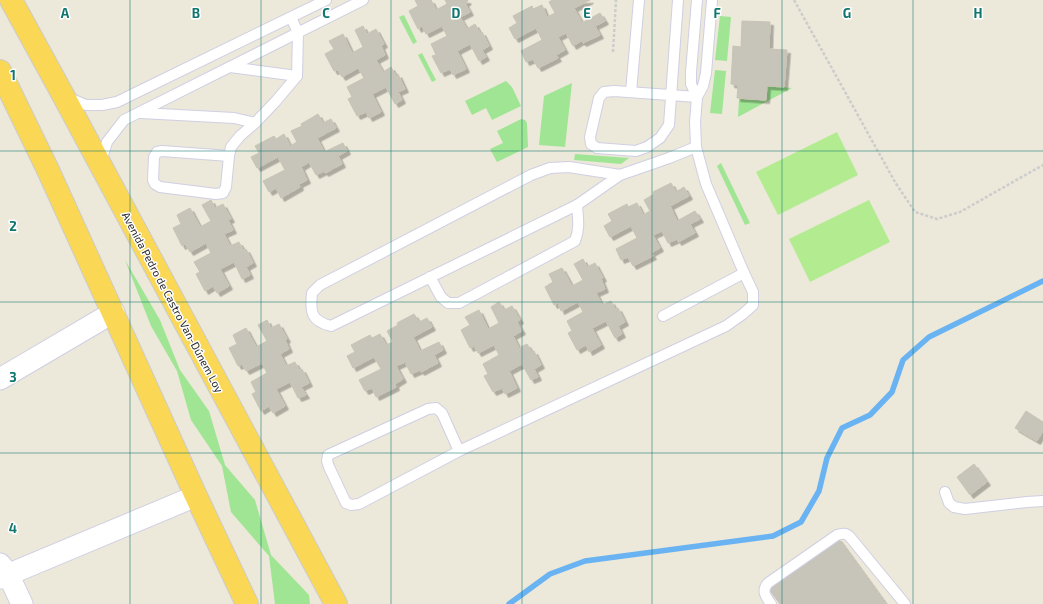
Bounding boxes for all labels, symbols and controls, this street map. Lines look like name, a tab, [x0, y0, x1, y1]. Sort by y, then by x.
text: A	[61, 5, 70, 21]
text: B	[192, 5, 200, 21]
text: C	[322, 5, 330, 21]
text: D	[452, 5, 461, 21]
text: E	[583, 5, 591, 21]
text: F	[713, 5, 721, 21]
text: G	[843, 5, 851, 21]
text: H	[974, 5, 983, 21]
text: 1	[10, 67, 16, 83]
street label: Avenida Pedro de Castro Van-Dúnem Loy	[120, 209, 226, 395]
text: 2	[9, 218, 17, 234]
text: 3	[9, 369, 17, 385]
text: 4	[9, 520, 17, 536]

